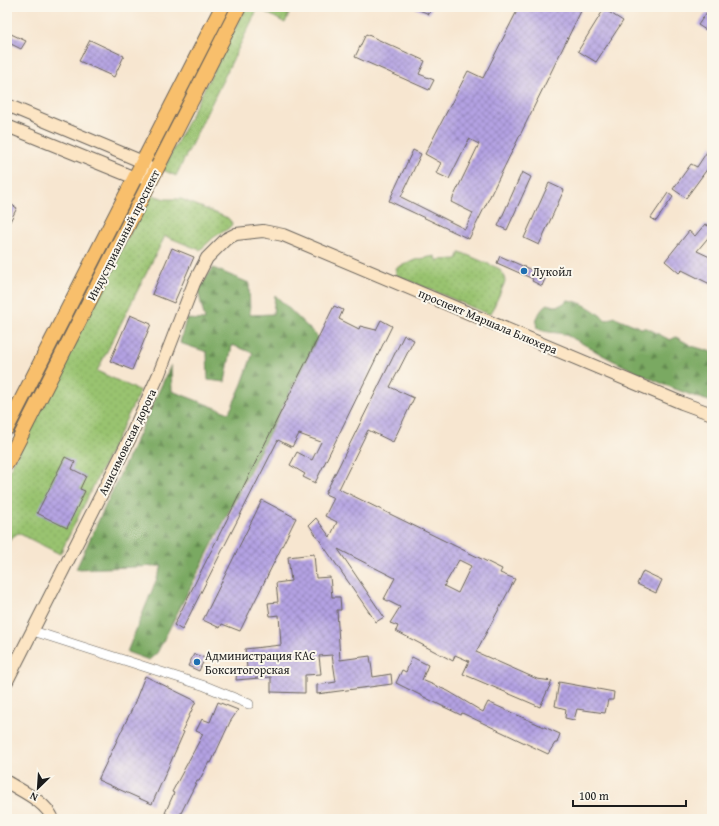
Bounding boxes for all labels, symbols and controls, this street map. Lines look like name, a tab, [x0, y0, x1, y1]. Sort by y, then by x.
street label: Индустриальный проспект	[83, 167, 164, 303]
place label: Лукойл	[532, 263, 572, 280]
marker: Лукойл	[519, 266, 529, 276]
street label: проспект Маршала Блюхера	[416, 284, 560, 358]
street label: Анисимовская дорога	[94, 386, 160, 498]
place label: Администрация КАС Бокситогорская	[205, 647, 316, 678]
marker: Администрация КАС Бокситогорская	[192, 657, 202, 667]
north arrow	[18, 768, 58, 808]
scale bar	[573, 782, 686, 808]
text: 100 m	[579, 787, 609, 804]
text: N	[26, 788, 40, 806]

